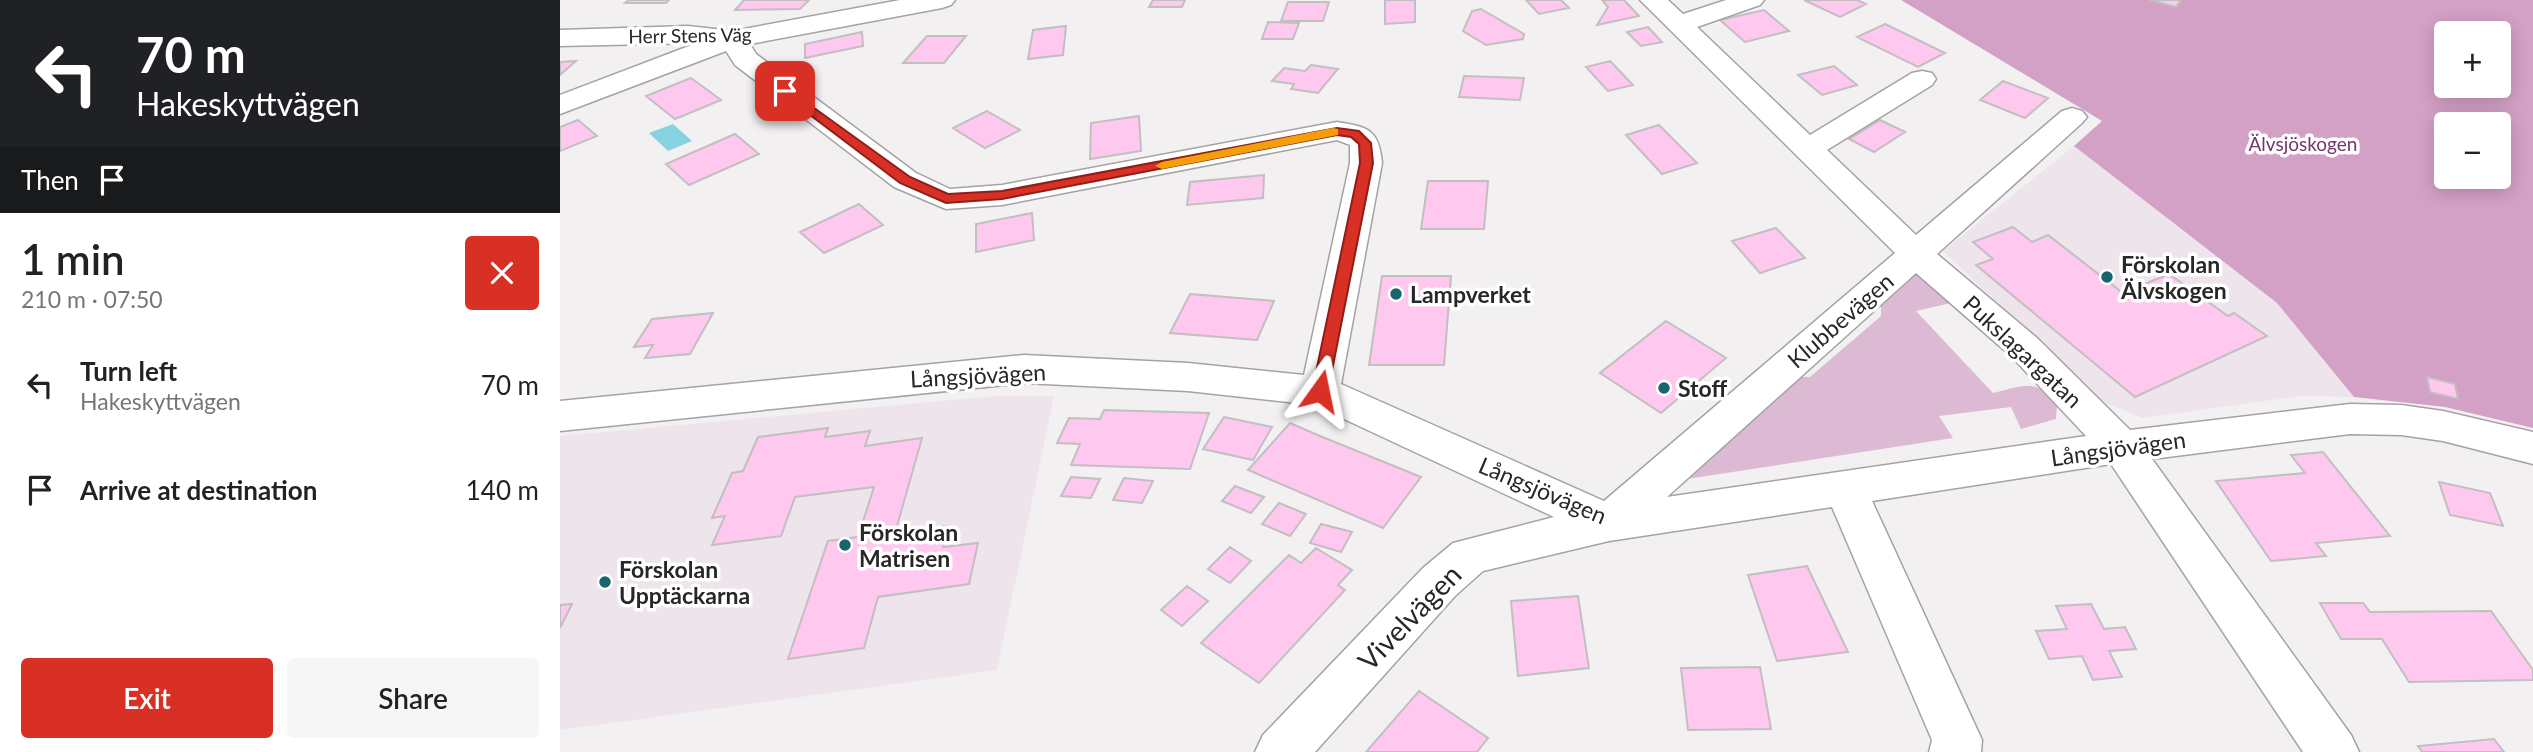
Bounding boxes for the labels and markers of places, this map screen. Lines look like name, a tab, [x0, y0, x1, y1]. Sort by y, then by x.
pin	[755, 61, 815, 121]
place label: Förskolan Älvskogen	[2120, 250, 2227, 304]
marker: Förskolan Älvskogen	[2099, 269, 2115, 285]
place label: Lampverket	[1410, 280, 1531, 308]
marker: Lampverket	[1388, 286, 1404, 302]
place label: Stoff	[1678, 374, 1727, 402]
marker: Stoff	[1656, 380, 1672, 396]
place label: Förskolan Matrisen	[859, 518, 958, 572]
marker: Förskolan Matrisen	[837, 537, 853, 553]
place label: Förskolan Upptäckarna	[619, 555, 750, 609]
marker: Förskolan Upptäckarna	[597, 574, 613, 590]

